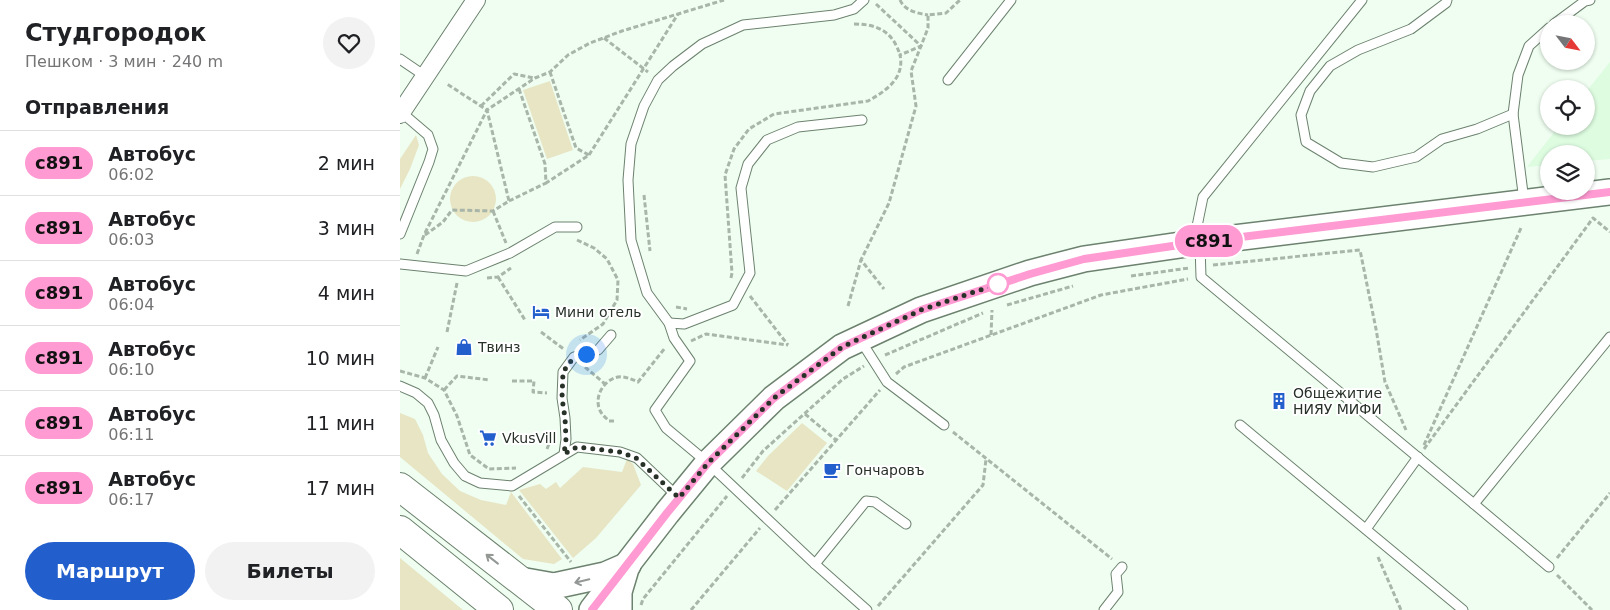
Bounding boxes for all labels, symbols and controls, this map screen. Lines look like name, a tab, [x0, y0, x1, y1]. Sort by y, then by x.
north arrow	[1540, 15, 1595, 70]
map controls	[1540, 15, 1595, 200]
button: heart	[323, 17, 375, 69]
text: Студгородок	[25, 19, 206, 47]
text: Пешком · 3 мин · 240 m	[25, 52, 223, 71]
button: locate	[1540, 80, 1595, 135]
text: Отправления	[25, 96, 169, 118]
text: Автобус	[108, 143, 196, 165]
button: layers	[1540, 145, 1595, 200]
text: с891	[35, 152, 83, 173]
text: 2 мин	[318, 152, 375, 174]
text: 06:02	[108, 165, 154, 184]
text: Автобус	[108, 208, 196, 230]
text: с891	[35, 217, 83, 238]
text: 3 мин	[318, 217, 375, 239]
line badge: с891	[1174, 225, 1244, 257]
text: 06:03	[108, 230, 154, 249]
text: с891	[1185, 230, 1233, 251]
text: Автобус	[108, 273, 196, 295]
unlabelled marker	[987, 273, 1009, 295]
text: с891	[35, 282, 83, 303]
text: 4 мин	[318, 282, 375, 304]
text: 06:04	[108, 295, 154, 314]
hotel icon: Мини отель	[531, 302, 551, 322]
place label: Мини отель	[555, 304, 641, 320]
shop icon: Твинз	[454, 337, 474, 357]
text: Автобус	[108, 338, 196, 360]
place label: Твинз	[477, 339, 521, 355]
your location	[574, 342, 599, 367]
text: с891	[35, 347, 83, 368]
text: 10 мин	[306, 347, 375, 369]
text: 06:10	[108, 360, 154, 379]
place label: Общежитие НИЯУ МИФИ	[1293, 385, 1382, 417]
building icon: Общежитие НИЯУ МИФИ	[1269, 391, 1289, 411]
text: Автобус	[108, 403, 196, 425]
text: с891	[35, 412, 83, 433]
text: 11 мин	[306, 412, 375, 434]
text: 06:11	[108, 425, 154, 444]
supermarket icon: VkusVill	[478, 428, 498, 448]
place label: VkusVill	[502, 430, 556, 446]
cafe icon: Гончаровъ	[822, 460, 842, 480]
place label: Гончаровъ	[846, 462, 925, 478]
text: Автобус	[108, 468, 196, 490]
text: с891	[35, 477, 83, 498]
text: 17 мин	[306, 477, 375, 499]
text: 06:17	[108, 490, 154, 509]
button: Маршрут	[25, 542, 195, 600]
button: Билеты	[205, 542, 375, 600]
one-way arrow	[486, 553, 499, 564]
one-way arrow	[574, 577, 590, 586]

